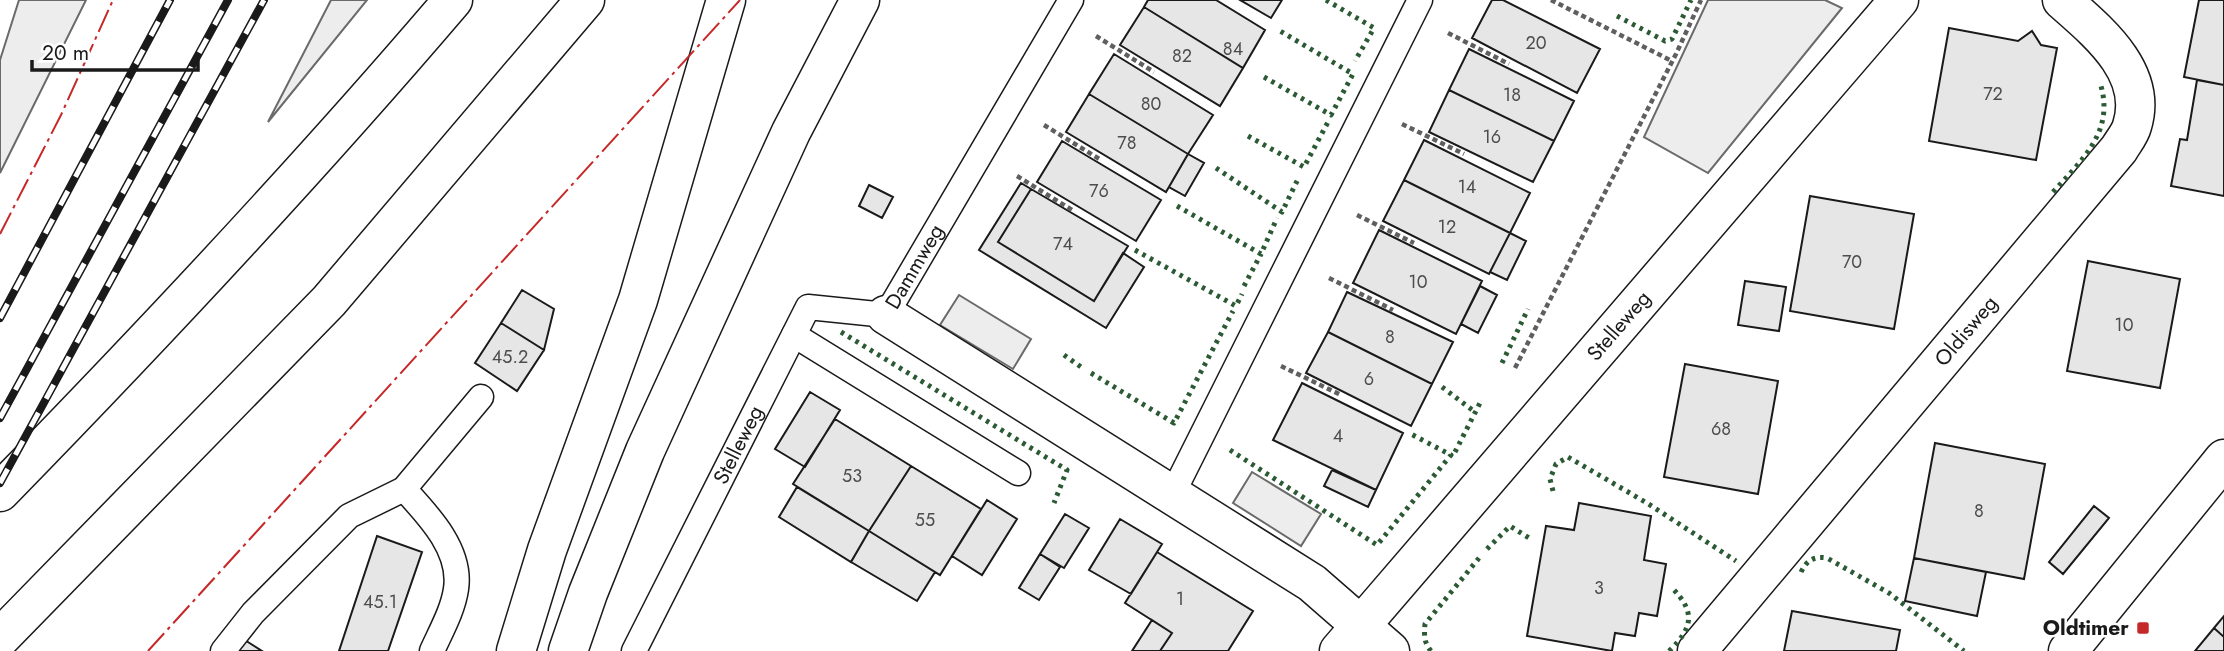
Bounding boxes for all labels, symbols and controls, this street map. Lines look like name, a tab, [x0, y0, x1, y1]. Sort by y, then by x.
scale bar	[32, 28, 198, 72]
house number: 20	[1525, 30, 1547, 56]
house number: 84	[1223, 36, 1243, 62]
text: 20 m	[42, 38, 89, 68]
house number: 82	[1172, 43, 1192, 69]
house number: 72	[1983, 81, 2003, 107]
house number: 18	[1503, 82, 1521, 108]
house number: 80	[1141, 91, 1162, 117]
house number: 16	[1483, 124, 1501, 150]
house number: 78	[1117, 130, 1137, 156]
house number: 14	[1458, 174, 1476, 200]
house number: 76	[1089, 178, 1109, 204]
house number: 12	[1438, 214, 1456, 240]
street label: Dammweg	[878, 219, 951, 315]
house number: 74	[1053, 231, 1073, 257]
house number: 70	[1842, 249, 1862, 275]
house number: 10	[1409, 269, 1428, 295]
street label: Stelleweg	[1580, 284, 1658, 368]
street label: Oldisweg	[1927, 289, 2004, 373]
house number: 10	[2115, 312, 2134, 338]
house number: 8	[1385, 324, 1395, 350]
house number: 45.2	[492, 344, 528, 370]
house number: 6	[1364, 366, 1374, 392]
street label: Stelleweg	[706, 400, 771, 489]
house number: 68	[1711, 416, 1731, 442]
house number: 4	[1333, 423, 1343, 449]
house number: 53	[842, 463, 862, 489]
house number: 8	[1974, 498, 1984, 524]
house number: 55	[915, 507, 935, 533]
house number: 3	[1594, 575, 1604, 601]
house number: 1	[1176, 586, 1184, 612]
house number: 45.1	[363, 589, 397, 615]
place label: Oldtimer	[2043, 613, 2129, 643]
marker: Oldtimer	[2135, 620, 2151, 636]

